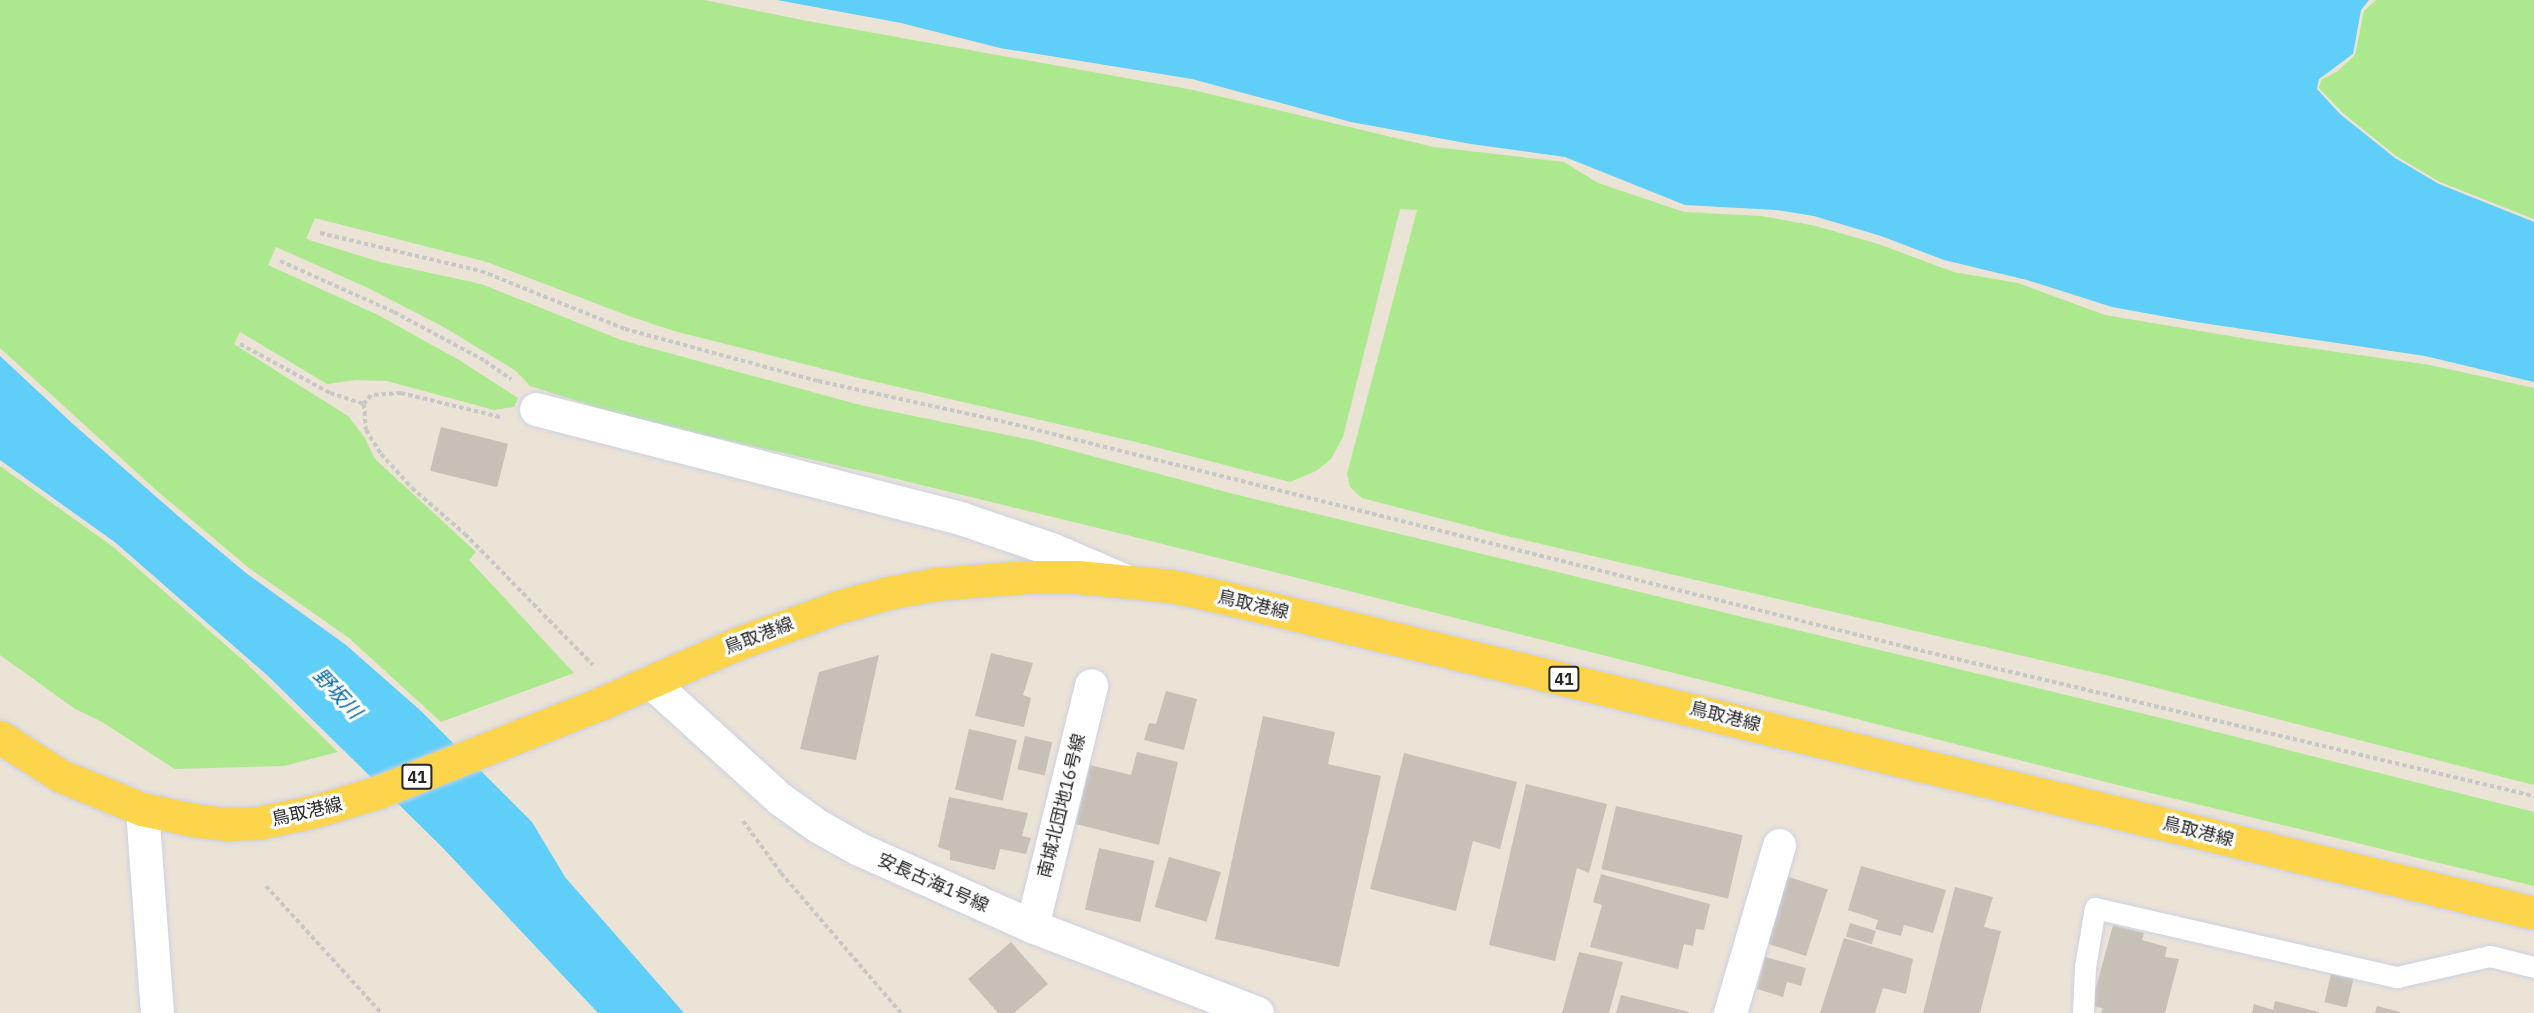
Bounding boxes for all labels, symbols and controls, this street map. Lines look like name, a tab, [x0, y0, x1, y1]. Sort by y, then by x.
street label: 鳥取港線	[1215, 586, 1291, 624]
street label: 鳥取港線	[722, 613, 796, 659]
water label: 野坂川	[309, 663, 367, 723]
road number: 41	[1548, 666, 1580, 692]
street label: 鳥取港線	[1687, 698, 1763, 736]
street label: 南城北団地16号線	[1034, 732, 1090, 880]
road number: 41	[400, 764, 434, 790]
street label: 鳥取港線	[269, 793, 345, 831]
street label: 鳥取港線	[2160, 813, 2236, 851]
street label: 安長古海1号線	[874, 849, 992, 917]

